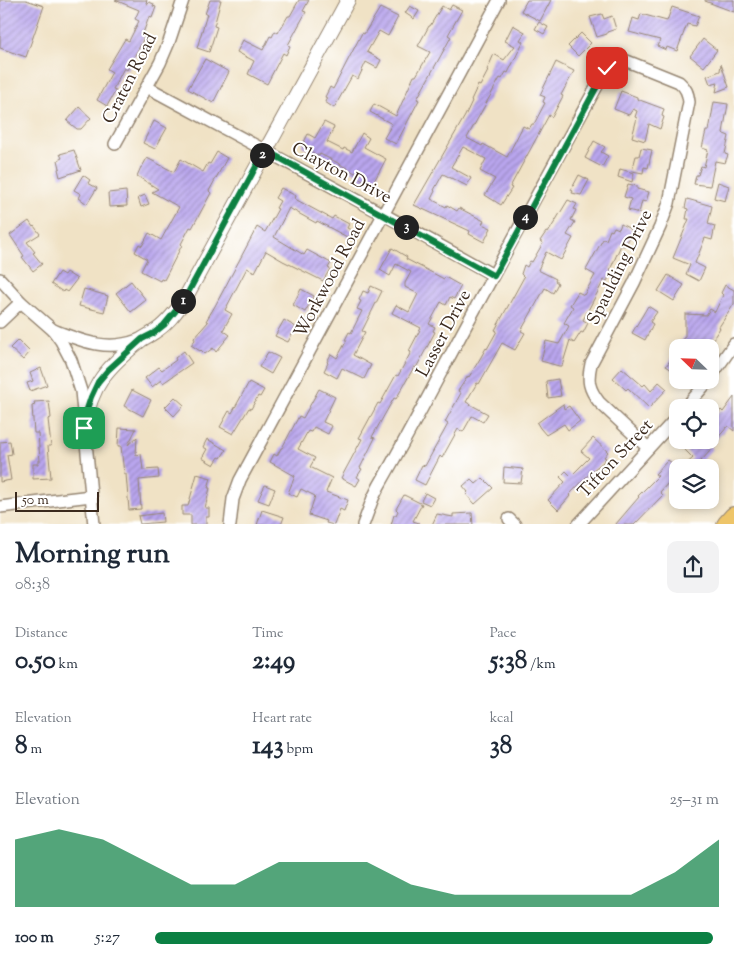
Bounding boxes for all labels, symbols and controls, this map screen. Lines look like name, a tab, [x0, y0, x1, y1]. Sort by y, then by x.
street label: Craten Road	[97, 29, 165, 129]
pin	[586, 47, 628, 89]
icon: check	[593, 54, 621, 82]
street label: Clayton Drive	[286, 136, 396, 211]
pin: 2	[250, 142, 274, 168]
text: 2	[259, 145, 266, 165]
pin: 4	[512, 204, 538, 230]
street label: Spaulding Drive	[582, 206, 660, 330]
text: 4	[522, 207, 529, 227]
pin: 3	[394, 214, 418, 240]
street label: Workwood Road	[288, 215, 373, 343]
text: 3	[404, 217, 409, 237]
street label: Lasser Drive	[411, 286, 479, 382]
pin: 1	[170, 288, 196, 314]
text: 1	[181, 291, 186, 311]
north arrow	[669, 339, 719, 389]
map controls	[669, 339, 719, 509]
button: locate	[669, 399, 719, 449]
pin	[63, 407, 105, 449]
icon: arrive	[70, 414, 98, 442]
street label: Tifton Street	[573, 414, 660, 505]
button: layers	[669, 459, 719, 509]
scale bar	[15, 490, 99, 513]
text: 50 m	[22, 491, 49, 511]
text: Morning run	[15, 535, 170, 575]
button: share	[667, 541, 719, 593]
text: 08:38	[15, 574, 50, 597]
text: Distance	[15, 624, 68, 644]
text: Time	[252, 624, 283, 644]
text: Pace	[490, 624, 516, 644]
text: 0.50	[15, 644, 56, 680]
text: 2:49	[252, 644, 295, 680]
text: 5:38	[490, 644, 527, 680]
text: km	[56, 655, 78, 675]
text: /km	[527, 655, 556, 675]
text: Elevation	[15, 709, 72, 729]
text: Heart rate	[252, 709, 312, 729]
text: kcal	[490, 709, 514, 729]
text: 8	[15, 729, 28, 765]
text: 143	[252, 729, 284, 765]
text: 38	[490, 729, 512, 765]
text: m	[28, 740, 42, 760]
text: bpm	[284, 740, 313, 760]
text: Elevation	[15, 789, 80, 812]
text: 25–31 m	[669, 789, 719, 812]
text: 100 m	[15, 927, 54, 950]
text: 5:27	[95, 927, 120, 950]

